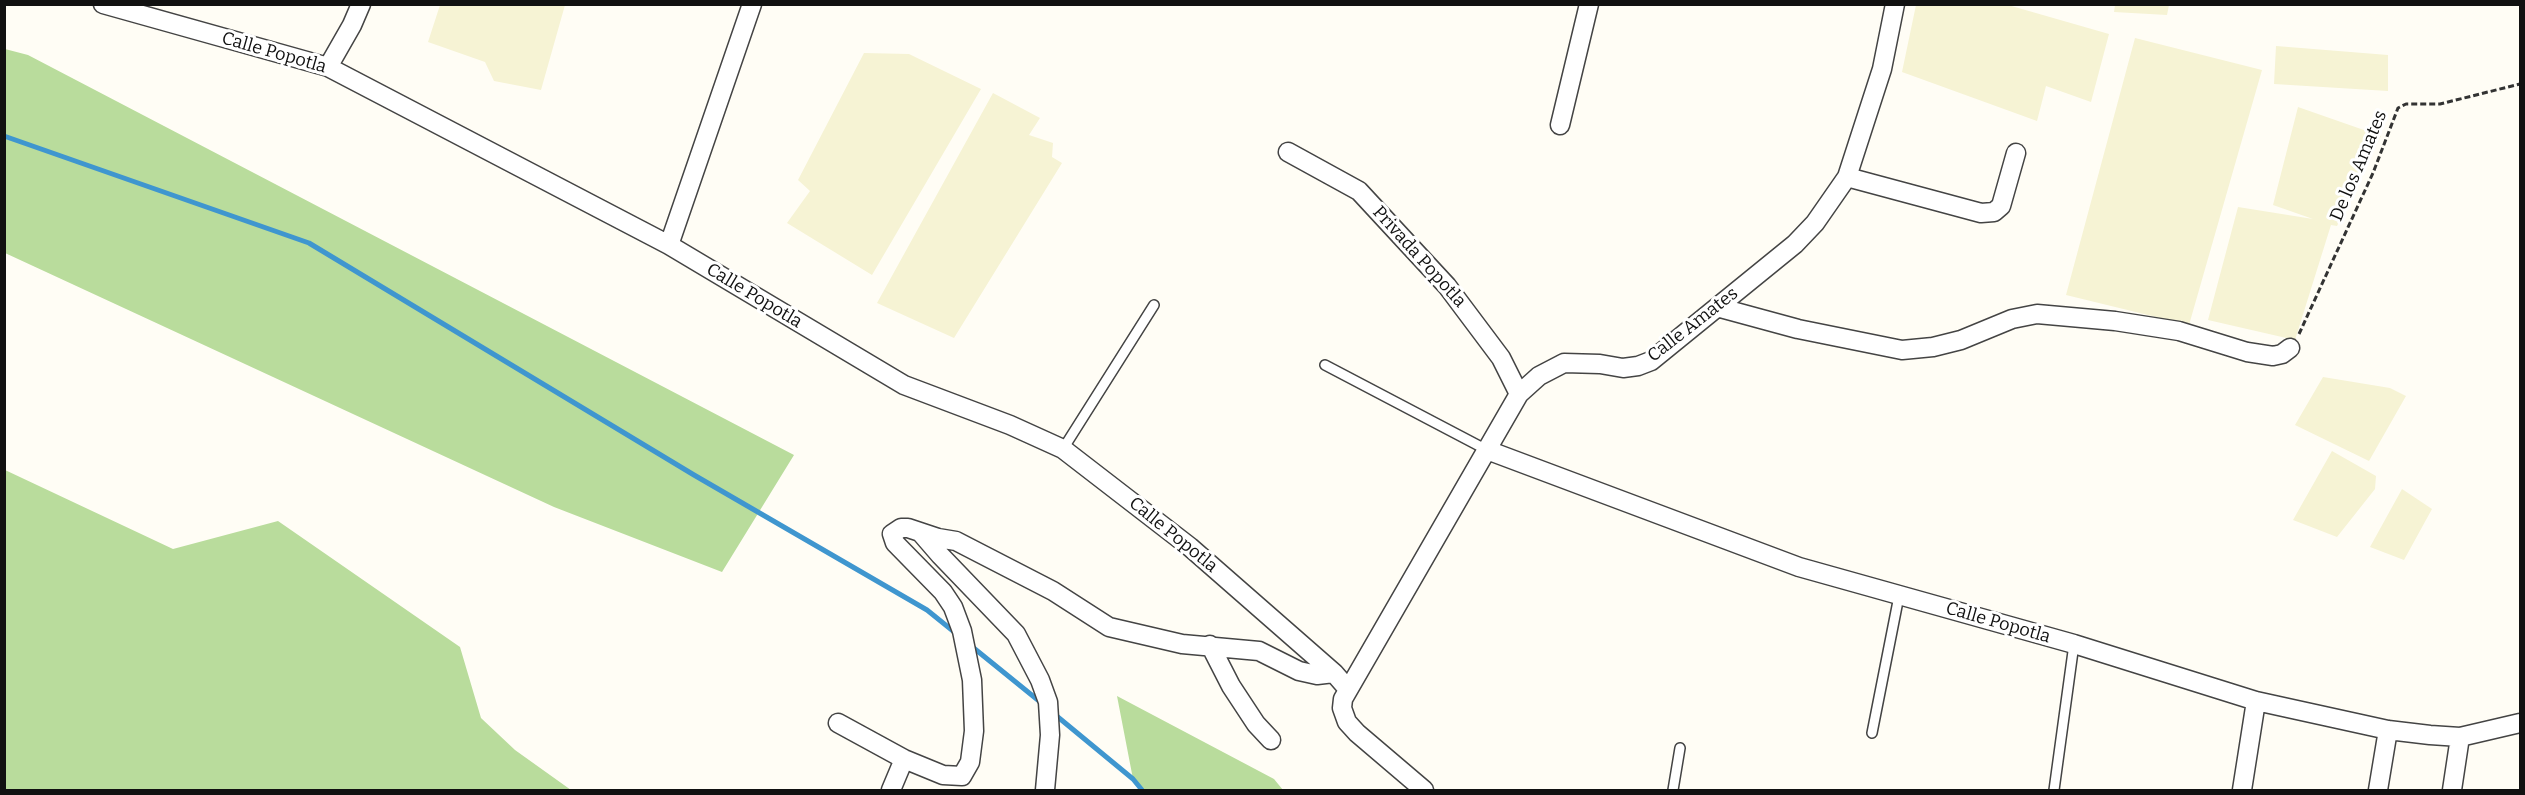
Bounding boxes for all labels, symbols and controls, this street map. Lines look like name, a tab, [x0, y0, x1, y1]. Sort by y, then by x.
street label: Calle Popotla	[219, 28, 329, 78]
street label: De los Amates	[2326, 107, 2392, 225]
street label: Privada Popotla	[1368, 202, 1470, 312]
street label: Calle Popotla	[702, 259, 806, 333]
street label: Calle Amates	[1643, 283, 1743, 367]
street label: Calle Popotla	[1124, 493, 1222, 577]
street label: Calle Popotla	[1943, 598, 2053, 648]

